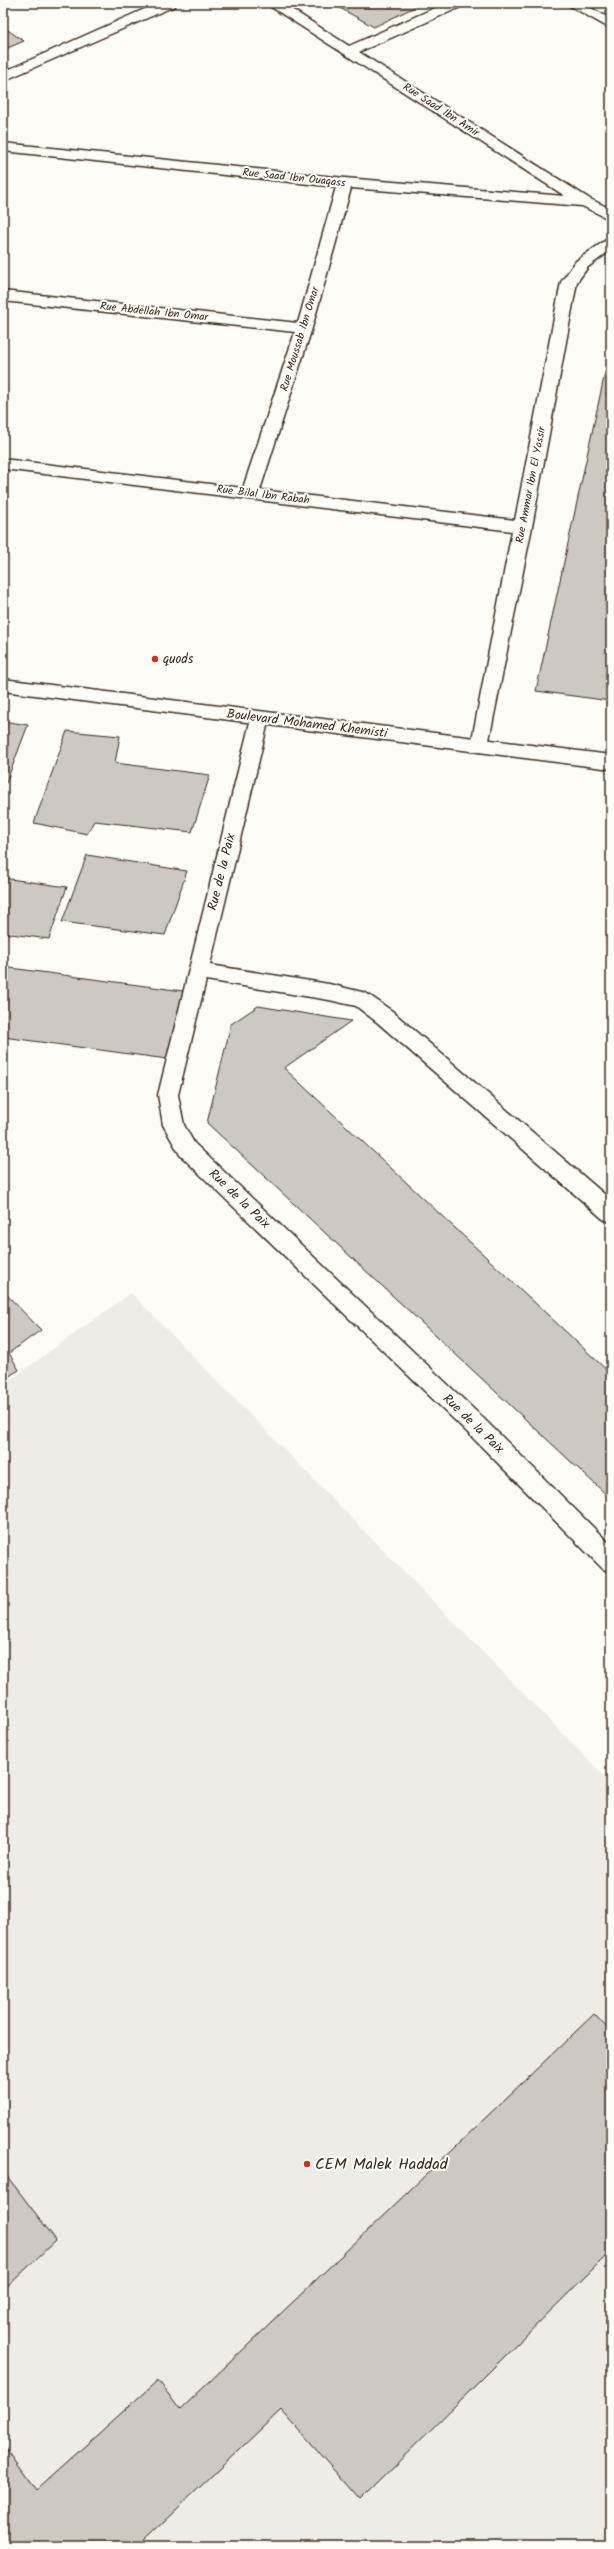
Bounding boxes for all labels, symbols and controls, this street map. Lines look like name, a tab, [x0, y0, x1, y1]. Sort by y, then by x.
street label: Rue Saad Ibn Amir	[399, 78, 484, 142]
street label: Rue Saad Ibn Ouaqass	[242, 164, 347, 192]
street label: Rue Moussab Ibn Omar	[276, 283, 325, 394]
street label: Rue Abdellah Ibn Omar	[99, 297, 210, 327]
street label: Rue Ammar Ibn El Yassir	[511, 424, 551, 545]
street label: Rue Bilal Ibn Rabah	[215, 480, 311, 510]
place label: quods	[163, 649, 194, 670]
marker: quods	[150, 654, 160, 664]
street label: Boulevard Mohamed Khemisti	[225, 704, 389, 744]
street label: Rue de la Paix	[202, 831, 242, 913]
street label: Rue de la Paix	[203, 1164, 275, 1234]
street label: Rue de la Paix	[437, 1389, 509, 1459]
place label: CEM Malek Haddad	[315, 2152, 449, 2177]
marker: CEM Malek Haddad	[302, 2159, 312, 2169]

